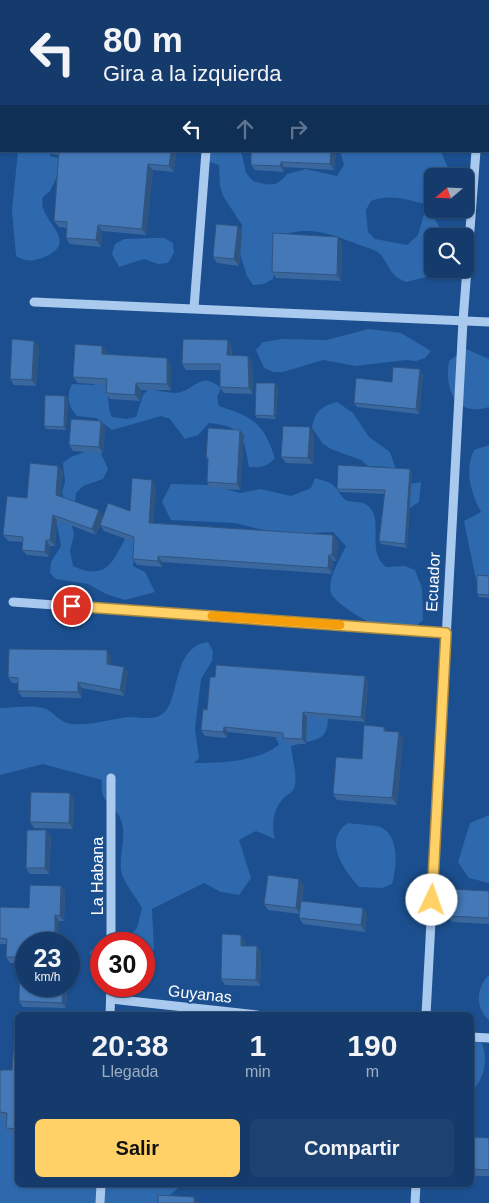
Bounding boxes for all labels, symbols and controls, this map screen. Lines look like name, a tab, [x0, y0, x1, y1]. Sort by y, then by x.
icon: left	[20, 20, 85, 85]
text: 80 m	[103, 20, 183, 59]
text: Gira a la izquierda	[103, 61, 282, 86]
icon: left	[178, 115, 206, 143]
icon: ahead	[231, 115, 259, 143]
icon: right	[284, 115, 312, 143]
north arrow	[424, 168, 474, 218]
map controls	[424, 168, 474, 278]
button: search	[424, 228, 474, 278]
street label: Ecuador	[423, 551, 443, 612]
pin	[51, 585, 93, 627]
icon: arrive	[58, 592, 86, 620]
street label: La Habana	[89, 837, 106, 915]
position arrow	[405, 873, 457, 925]
speed limit sign: 30	[90, 932, 155, 997]
text: 23	[34, 944, 61, 972]
text: km/h	[34, 970, 61, 984]
street label: Guyanas	[167, 982, 233, 1006]
text: 20:38	[92, 1029, 168, 1062]
text: 1	[249, 1029, 266, 1062]
text: 190	[347, 1029, 397, 1062]
text: Llegada	[101, 1063, 158, 1080]
text: min	[245, 1063, 271, 1080]
text: m	[366, 1063, 379, 1080]
button: Salir	[35, 1119, 240, 1177]
button: Compartir	[250, 1119, 454, 1177]

